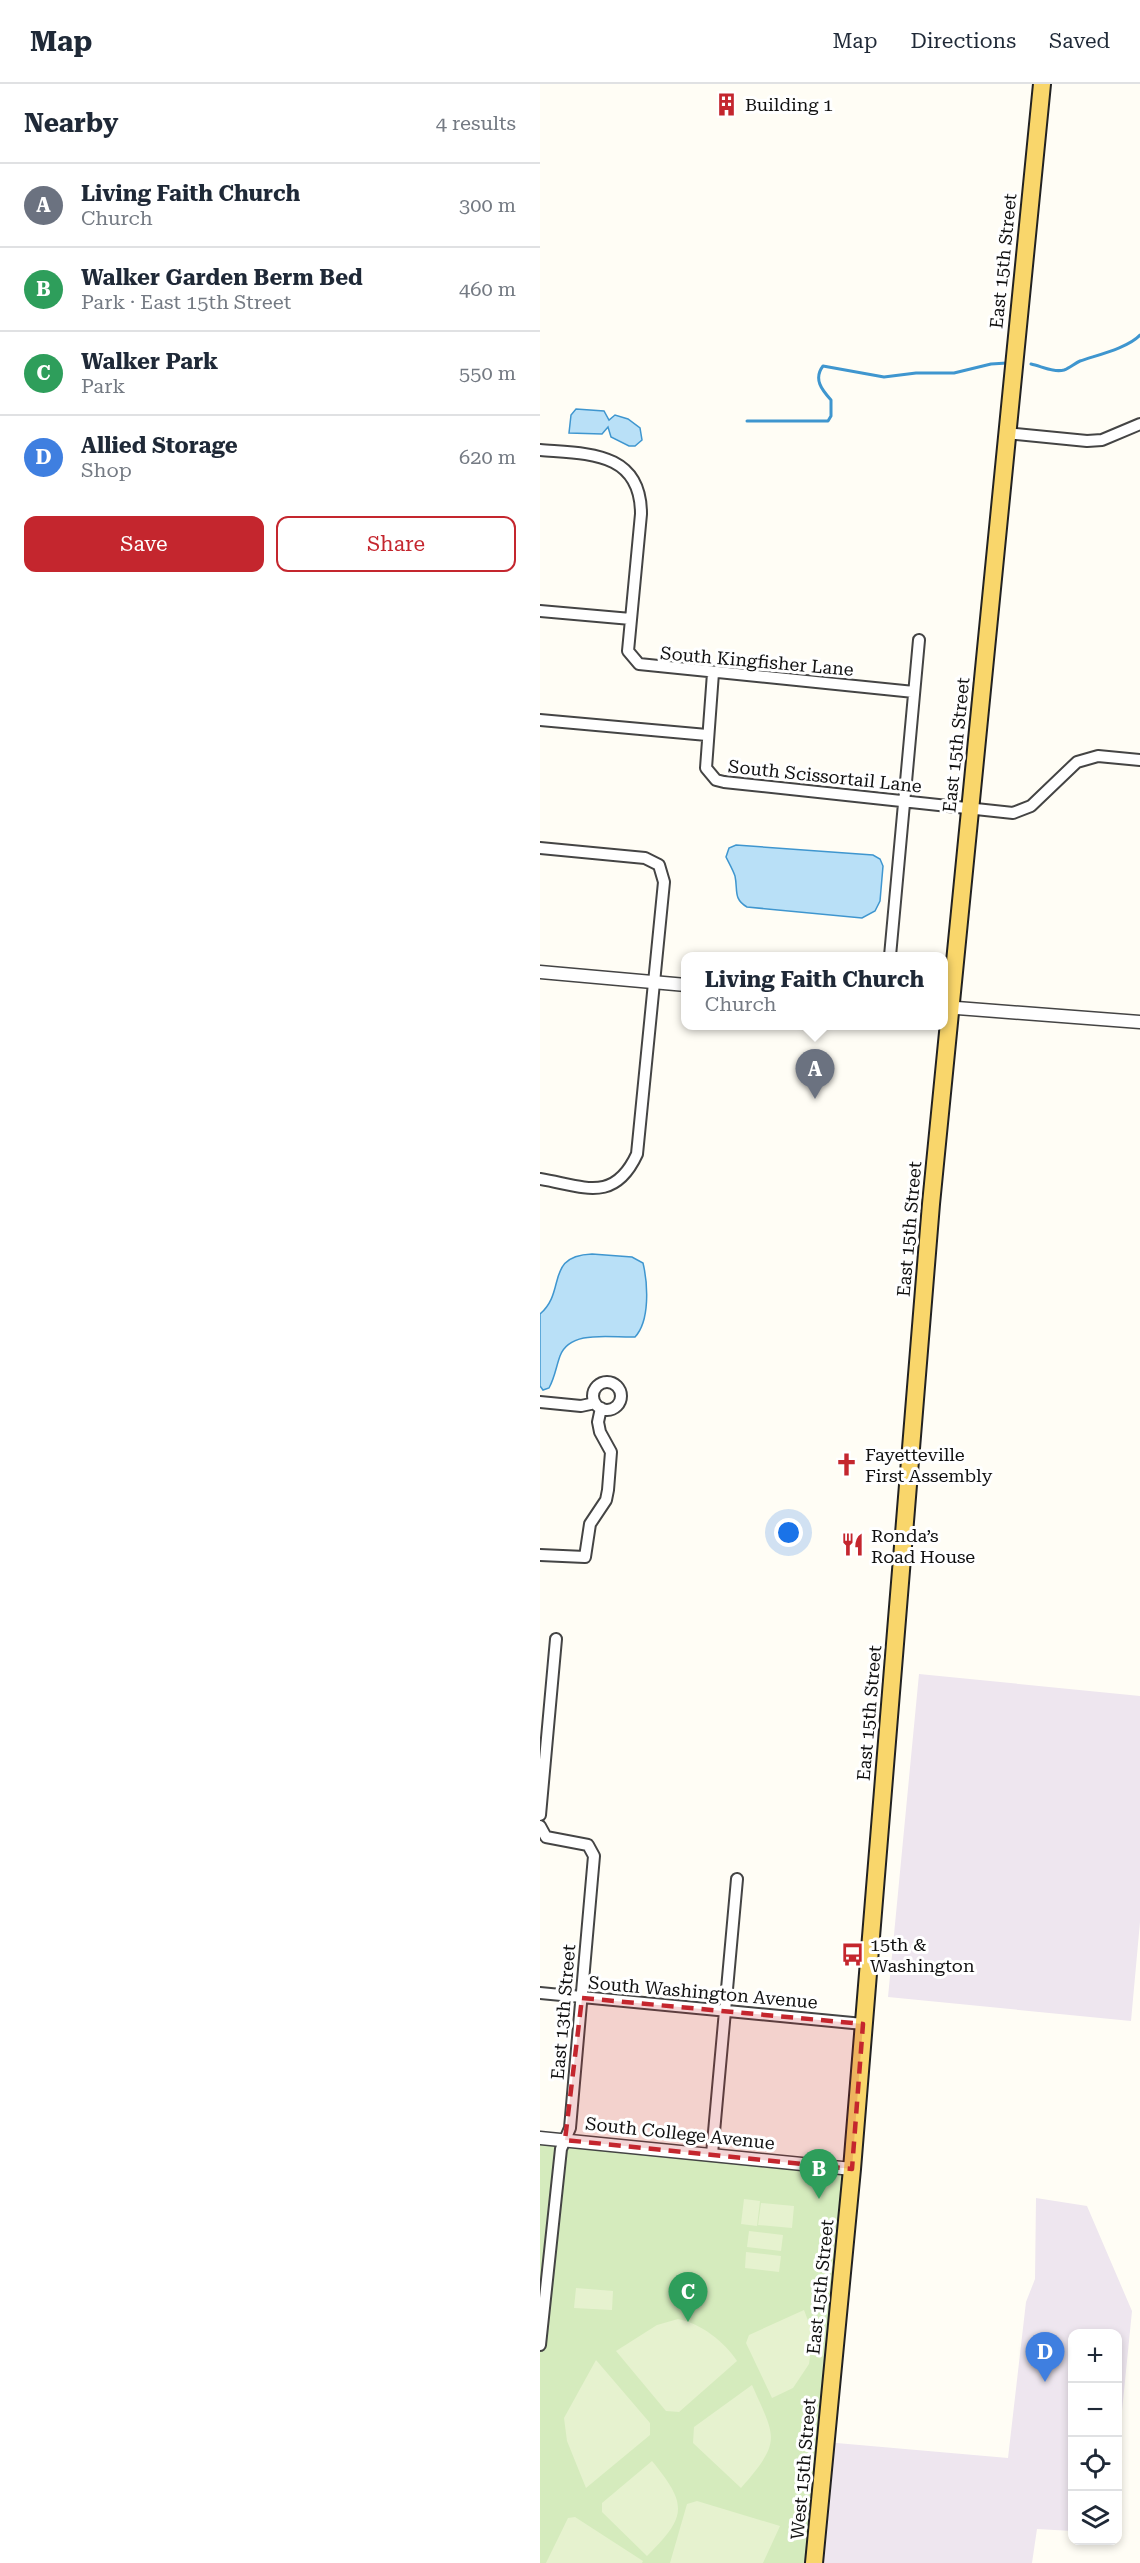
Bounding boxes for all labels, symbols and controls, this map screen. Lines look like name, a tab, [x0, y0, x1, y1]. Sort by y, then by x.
text: Map	[30, 25, 92, 58]
text: Map	[833, 29, 877, 53]
text: Directions	[910, 29, 1016, 53]
text: Saved	[1049, 29, 1110, 53]
building icon: Building 1	[714, 91, 740, 117]
place label: Building 1	[745, 94, 833, 115]
text: Nearby	[24, 108, 118, 138]
text: 4 results	[436, 111, 516, 135]
text: Living Faith Church	[81, 181, 300, 206]
street label: East 15th Street	[985, 192, 1021, 330]
text: A	[36, 193, 51, 217]
text: 300 m	[459, 193, 516, 217]
text: Church	[81, 206, 153, 230]
text: Walker Garden Berm Bed	[81, 265, 363, 290]
text: B	[36, 277, 51, 301]
text: 460 m	[459, 277, 516, 301]
text: Park · East 15th Street	[81, 290, 291, 314]
text: Walker Park	[81, 349, 218, 374]
text: C	[37, 361, 51, 385]
text: 550 m	[459, 361, 516, 385]
text: Park	[81, 374, 125, 398]
text: Allied Storage	[81, 433, 238, 458]
text: D	[35, 445, 52, 469]
text: 620 m	[459, 445, 516, 469]
text: Shop	[81, 458, 132, 482]
button: Save	[24, 516, 264, 572]
button: Share	[276, 516, 516, 572]
street label: South Kingfisher Lane	[659, 642, 855, 680]
street label: East 15th Street	[938, 676, 974, 814]
street label: South Scissortail Lane	[727, 755, 923, 797]
popup	[681, 952, 948, 1030]
text: Living Faith Church	[705, 967, 924, 992]
text: Church	[705, 992, 777, 1016]
pin: A	[796, 1050, 834, 1099]
street label: East 15th Street	[893, 1160, 925, 1298]
place label: Fayetteville First Assembly	[865, 1444, 993, 1486]
church icon: Fayetteville First Assembly	[834, 1451, 860, 1477]
your location	[774, 1518, 803, 1547]
place label: Ronda’s Road House	[871, 1525, 975, 1567]
restaurant icon: Ronda’s Road House	[840, 1532, 866, 1558]
street label: East 15th Street	[853, 1644, 885, 1782]
place label: 15th & Washington	[870, 1934, 975, 1976]
bus stop icon: 15th & Washington	[839, 1941, 865, 1967]
street label: East 13th Street	[547, 1943, 579, 2081]
street label: South Washington Avenue	[587, 1972, 819, 2013]
street label: South College Avenue	[584, 2113, 776, 2153]
pin: B	[800, 2150, 838, 2199]
street label: East 15th Street	[802, 2218, 838, 2356]
pin: C	[668, 2272, 708, 2322]
map controls	[1068, 2329, 1122, 2545]
button: +	[1068, 2329, 1122, 2383]
pin: D	[1026, 2332, 1064, 2382]
button: −	[1068, 2383, 1122, 2437]
street label: West 15th Street	[786, 2397, 820, 2541]
button: locate	[1068, 2437, 1122, 2491]
button: layers	[1068, 2491, 1122, 2545]

